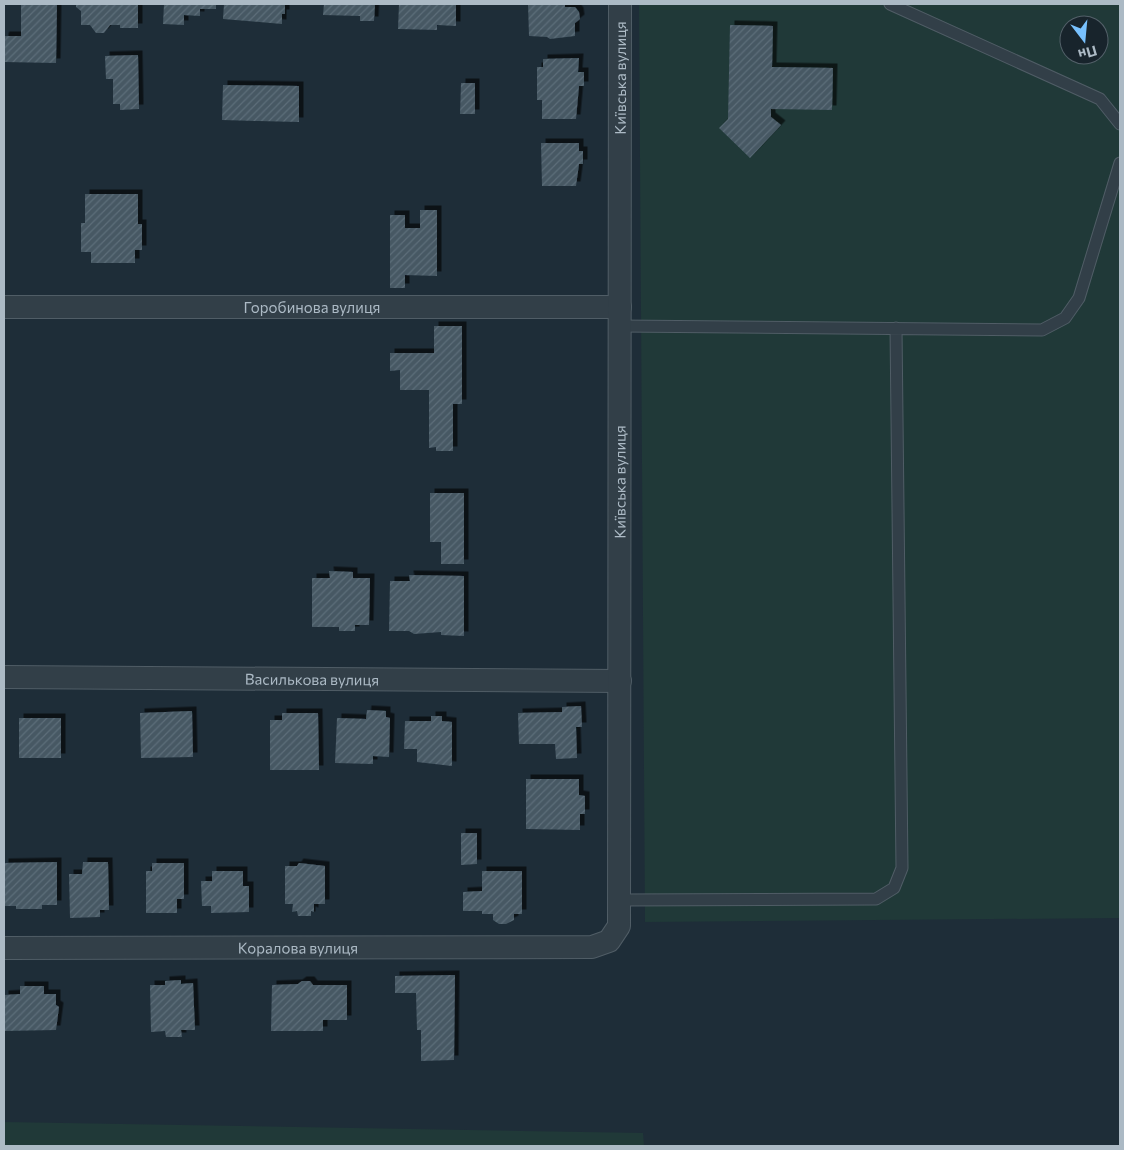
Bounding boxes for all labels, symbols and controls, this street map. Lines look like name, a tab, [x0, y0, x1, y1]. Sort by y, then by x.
north arrow	[1059, 15, 1109, 65]
street label: Київська вулиця	[611, 21, 629, 135]
text: Пн	[1076, 42, 1099, 64]
street label: Горобинова вулиця	[243, 298, 381, 316]
street label: Київська вулиця	[610, 425, 629, 539]
street label: Василькова вулиця	[245, 670, 379, 688]
street label: Коралова вулиця	[238, 938, 358, 957]

